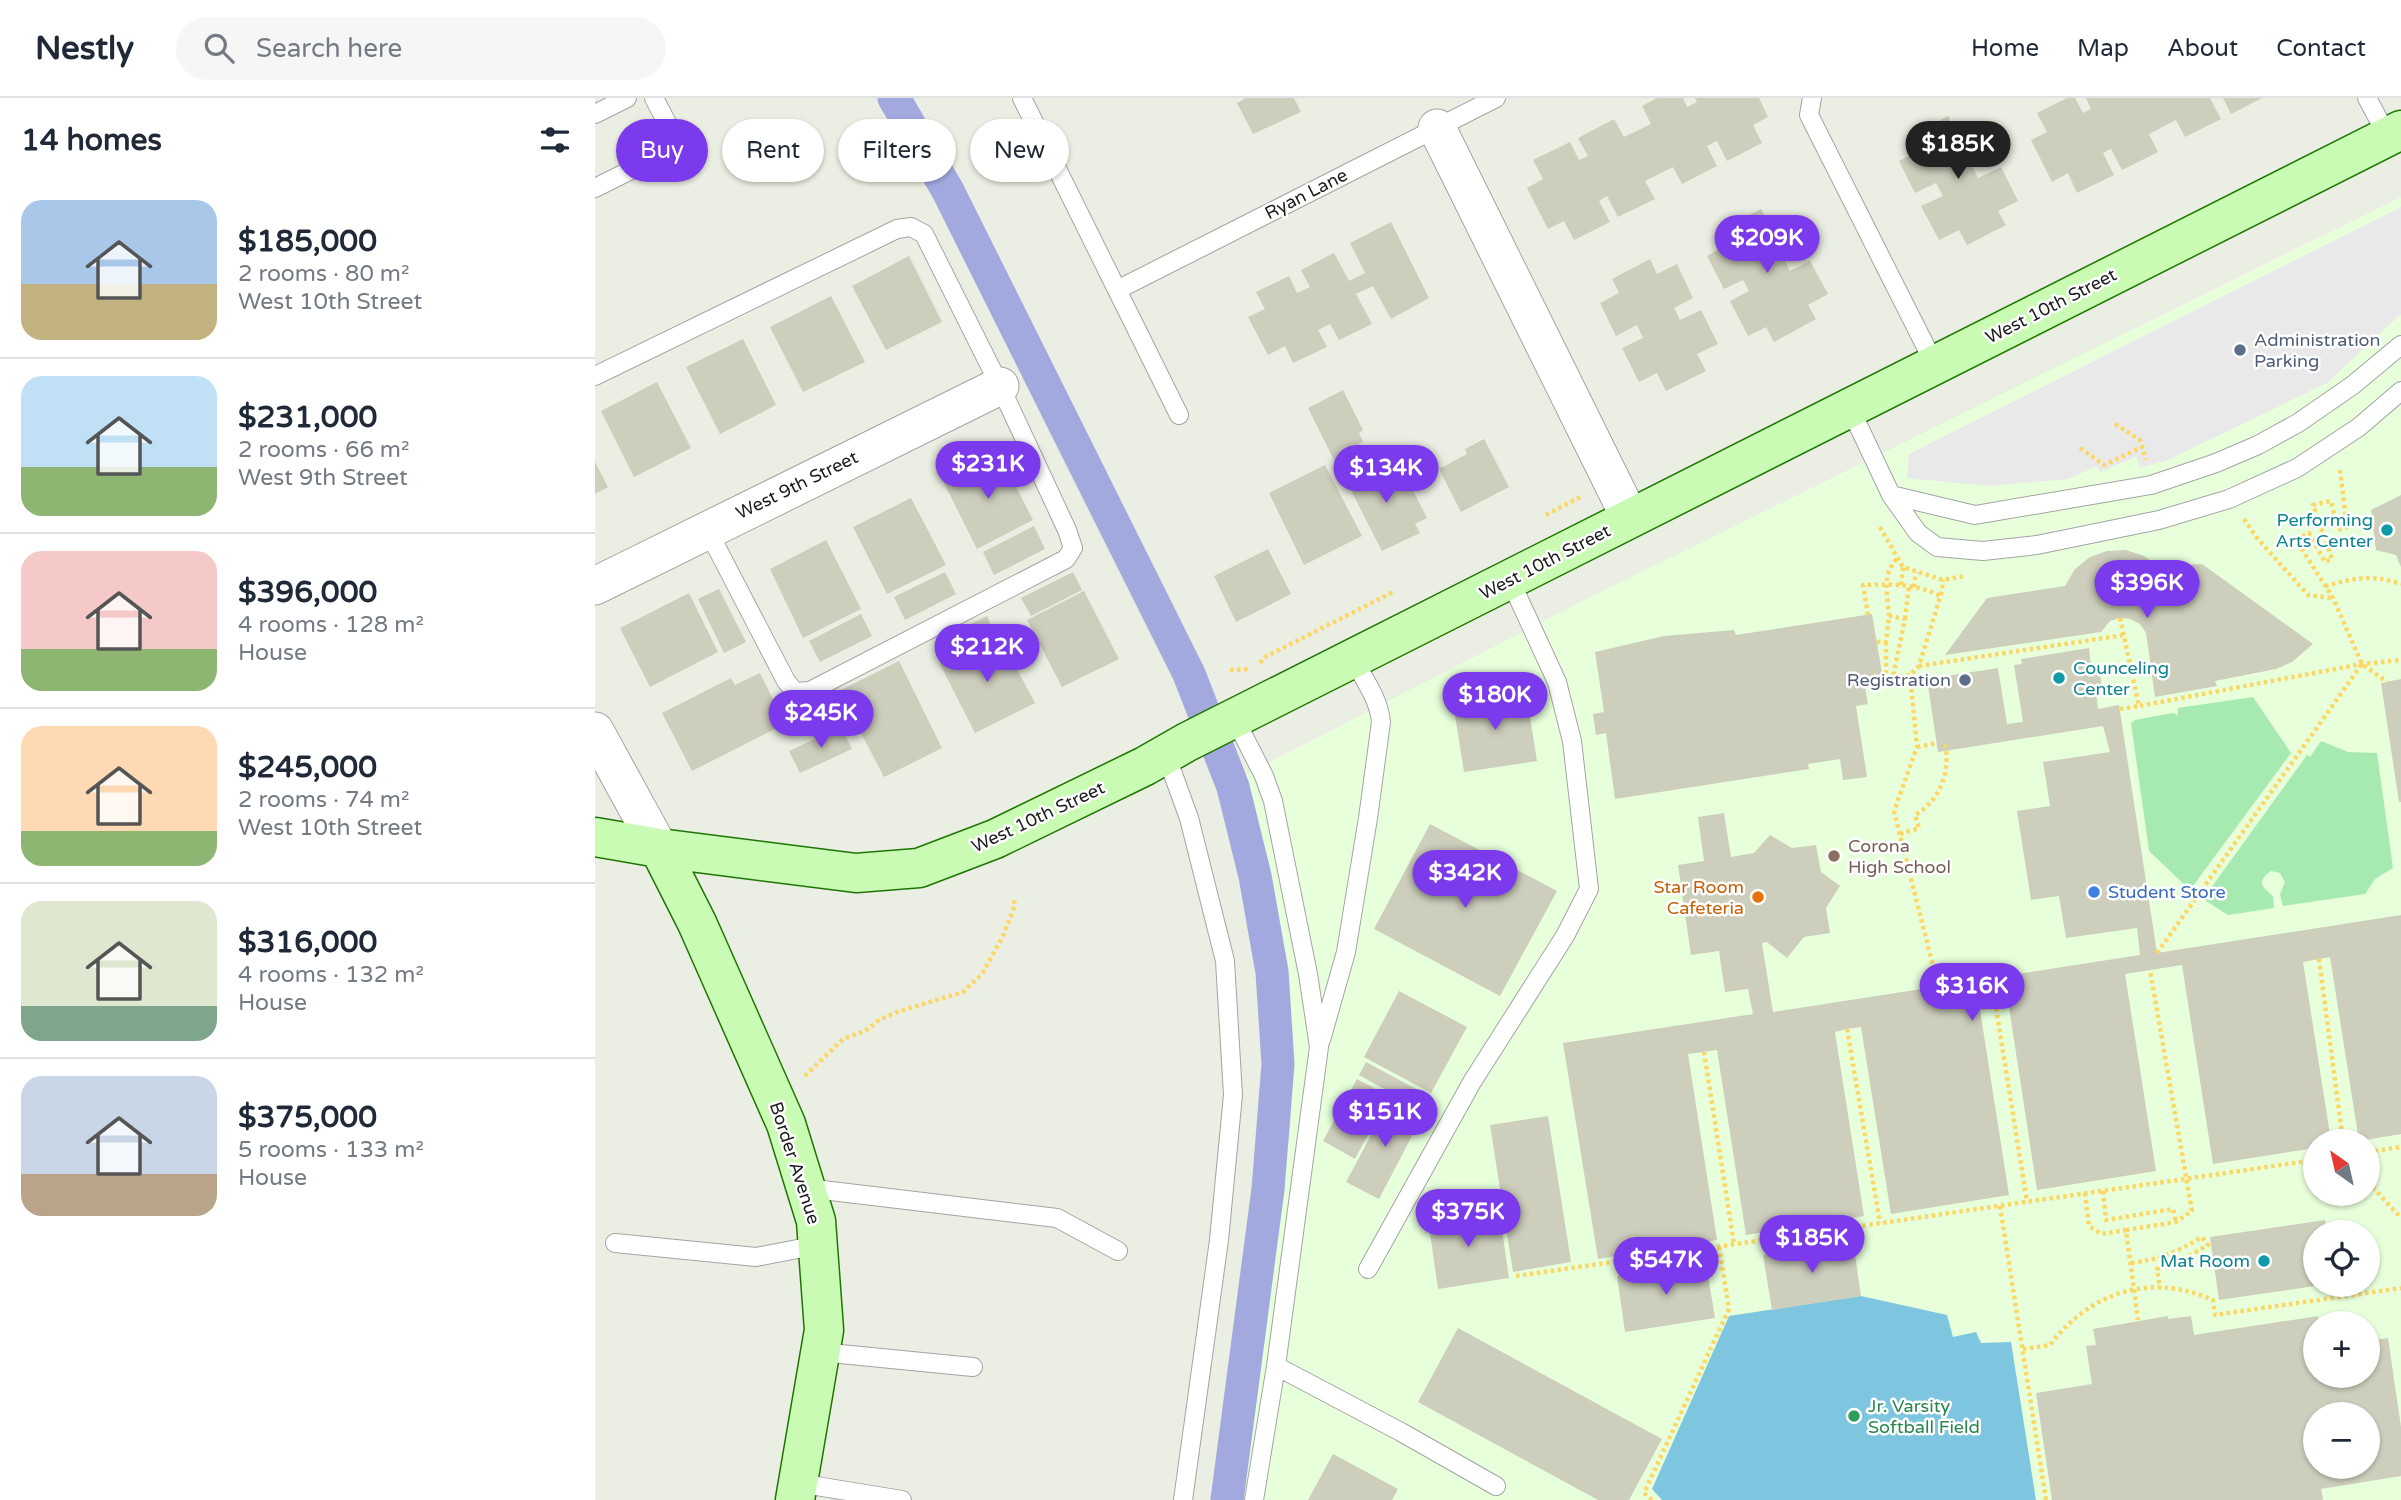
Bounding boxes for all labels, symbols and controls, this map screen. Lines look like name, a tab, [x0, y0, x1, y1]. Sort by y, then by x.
search box	[176, 17, 666, 80]
text: Nestly	[35, 29, 134, 68]
icon: search	[200, 29, 238, 67]
text: Search here	[256, 33, 402, 64]
text: Home	[1971, 34, 2039, 63]
text: Map	[2077, 34, 2129, 63]
text: About	[2167, 34, 2238, 63]
text: Contact	[2276, 34, 2366, 63]
chip: Buy	[616, 119, 708, 182]
chip: Rent	[722, 119, 824, 182]
chip: Filters	[838, 119, 956, 182]
chip: New	[970, 119, 1069, 182]
icon: filters	[536, 121, 574, 159]
text: 14 homes	[21, 122, 162, 159]
pin: $185K	[1909, 122, 2007, 181]
text: $185K	[1922, 130, 1994, 158]
street label: Ryan Lane	[1261, 164, 1351, 224]
pin: $209K	[1718, 216, 1816, 275]
text: $185,000	[238, 223, 377, 260]
text: $209K	[1731, 224, 1803, 252]
icon: home	[77, 228, 161, 312]
text: 2 rooms · 80 m²	[238, 260, 409, 288]
street label: West 10th Street	[1982, 263, 2120, 349]
text: West 10th Street	[238, 288, 422, 316]
place label: Administration Parking	[2254, 329, 2381, 372]
marker: Administration Parking	[2232, 342, 2248, 358]
text: $231,000	[238, 399, 377, 436]
icon: home	[77, 404, 161, 488]
text: 2 rooms · 66 m²	[238, 436, 409, 464]
pin: $231K	[939, 442, 1037, 501]
street label: West 9th Street	[732, 446, 862, 524]
pin: $134K	[1337, 446, 1435, 505]
text: $231K	[952, 450, 1024, 478]
text: $134K	[1350, 454, 1422, 482]
text: West 9th Street	[238, 464, 408, 492]
place label: Performing Arts Center	[2276, 509, 2373, 552]
street label: West 10th Street	[1476, 519, 1614, 605]
marker: Performing Arts Center	[2379, 522, 2395, 538]
pin: $396K	[2098, 560, 2196, 620]
text: $396K	[2111, 569, 2183, 597]
text: $396,000	[238, 574, 377, 611]
icon: home	[77, 579, 161, 663]
text: 4 rooms · 128 m²	[238, 611, 424, 639]
pin: $212K	[938, 624, 1036, 684]
text: $212K	[951, 633, 1023, 661]
text: House	[238, 639, 307, 667]
place label: Counceling Center	[2073, 657, 2169, 700]
place label: Registration	[1847, 669, 1951, 691]
marker: Counceling Center	[2051, 670, 2067, 686]
pin: $180K	[1446, 672, 1544, 732]
marker: Registration	[1957, 672, 1973, 688]
text: $180K	[1459, 681, 1531, 709]
pin: $245K	[772, 690, 870, 750]
text: $245K	[785, 699, 857, 727]
text: $245,000	[238, 749, 377, 786]
icon: home	[77, 754, 161, 838]
street label: West 10th Street	[968, 776, 1108, 857]
text: 2 rooms · 74 m²	[238, 786, 409, 814]
text: West 10th Street	[238, 814, 422, 842]
place label: Corona High School	[1848, 835, 1951, 878]
marker: Corona High School	[1826, 848, 1842, 864]
pin: $342K	[1416, 850, 1514, 910]
text: $342K	[1429, 859, 1501, 887]
place label: Star Room Cafeteria	[1654, 876, 1744, 919]
place label: Student Store	[2108, 881, 2226, 903]
marker: Student Store	[2086, 884, 2102, 900]
marker: Star Room Cafeteria	[1750, 889, 1766, 905]
text: $316,000	[238, 924, 377, 961]
icon: home	[77, 929, 161, 1013]
text: 4 rooms · 132 m²	[238, 961, 424, 989]
pin: $316K	[1923, 964, 2021, 1023]
text: $316K	[1936, 972, 2008, 1000]
text: House	[238, 989, 307, 1017]
pin: $151K	[1336, 1090, 1434, 1149]
text: $151K	[1349, 1098, 1421, 1126]
text: $375,000	[238, 1099, 377, 1136]
street label: Border Avenue	[765, 1099, 825, 1227]
icon: home	[77, 1104, 161, 1188]
north arrow	[2303, 1129, 2380, 1206]
map controls	[2303, 1129, 2380, 1479]
text: 5 rooms · 133 m²	[238, 1136, 424, 1164]
text: House	[238, 1164, 307, 1192]
pin: $375K	[1419, 1190, 1517, 1249]
text: $375K	[1432, 1198, 1504, 1226]
pin: $185K	[1763, 1216, 1861, 1275]
button: locate	[2303, 1220, 2380, 1297]
text: $185K	[1776, 1224, 1848, 1252]
pin: $547K	[1617, 1238, 1715, 1297]
text: $547K	[1630, 1246, 1702, 1274]
place label: Mat Room	[2160, 1250, 2250, 1272]
marker: Mat Room	[2256, 1253, 2272, 1269]
button: +	[2303, 1311, 2380, 1388]
place label: Jr. Varsity Softball Field	[1868, 1395, 1980, 1438]
button: −	[2303, 1402, 2380, 1479]
marker: Jr. Varsity Softball Field	[1846, 1408, 1862, 1424]

